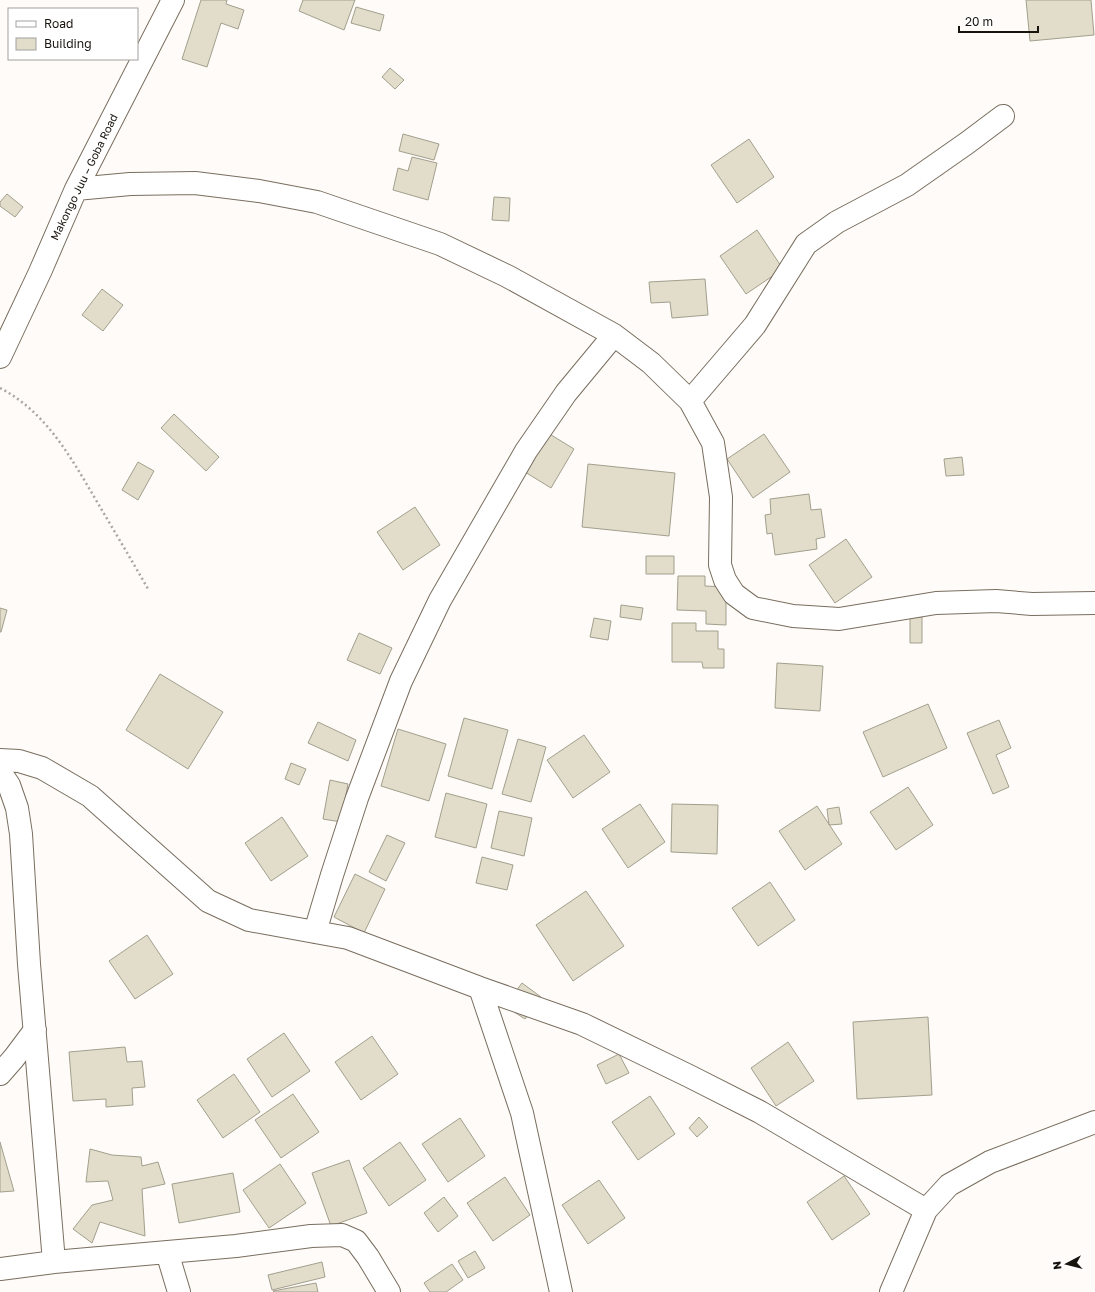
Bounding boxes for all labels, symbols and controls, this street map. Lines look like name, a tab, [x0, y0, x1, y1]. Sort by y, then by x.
legend	[8, 8, 138, 60]
scale bar	[959, 8, 1038, 34]
text: 20 m	[965, 14, 993, 29]
text: Road	[44, 16, 73, 31]
text: Building	[44, 36, 92, 51]
street label: Makongo Juu – Goba Road	[47, 111, 120, 242]
north arrow	[1047, 1244, 1087, 1284]
text: N	[1050, 1260, 1064, 1270]

